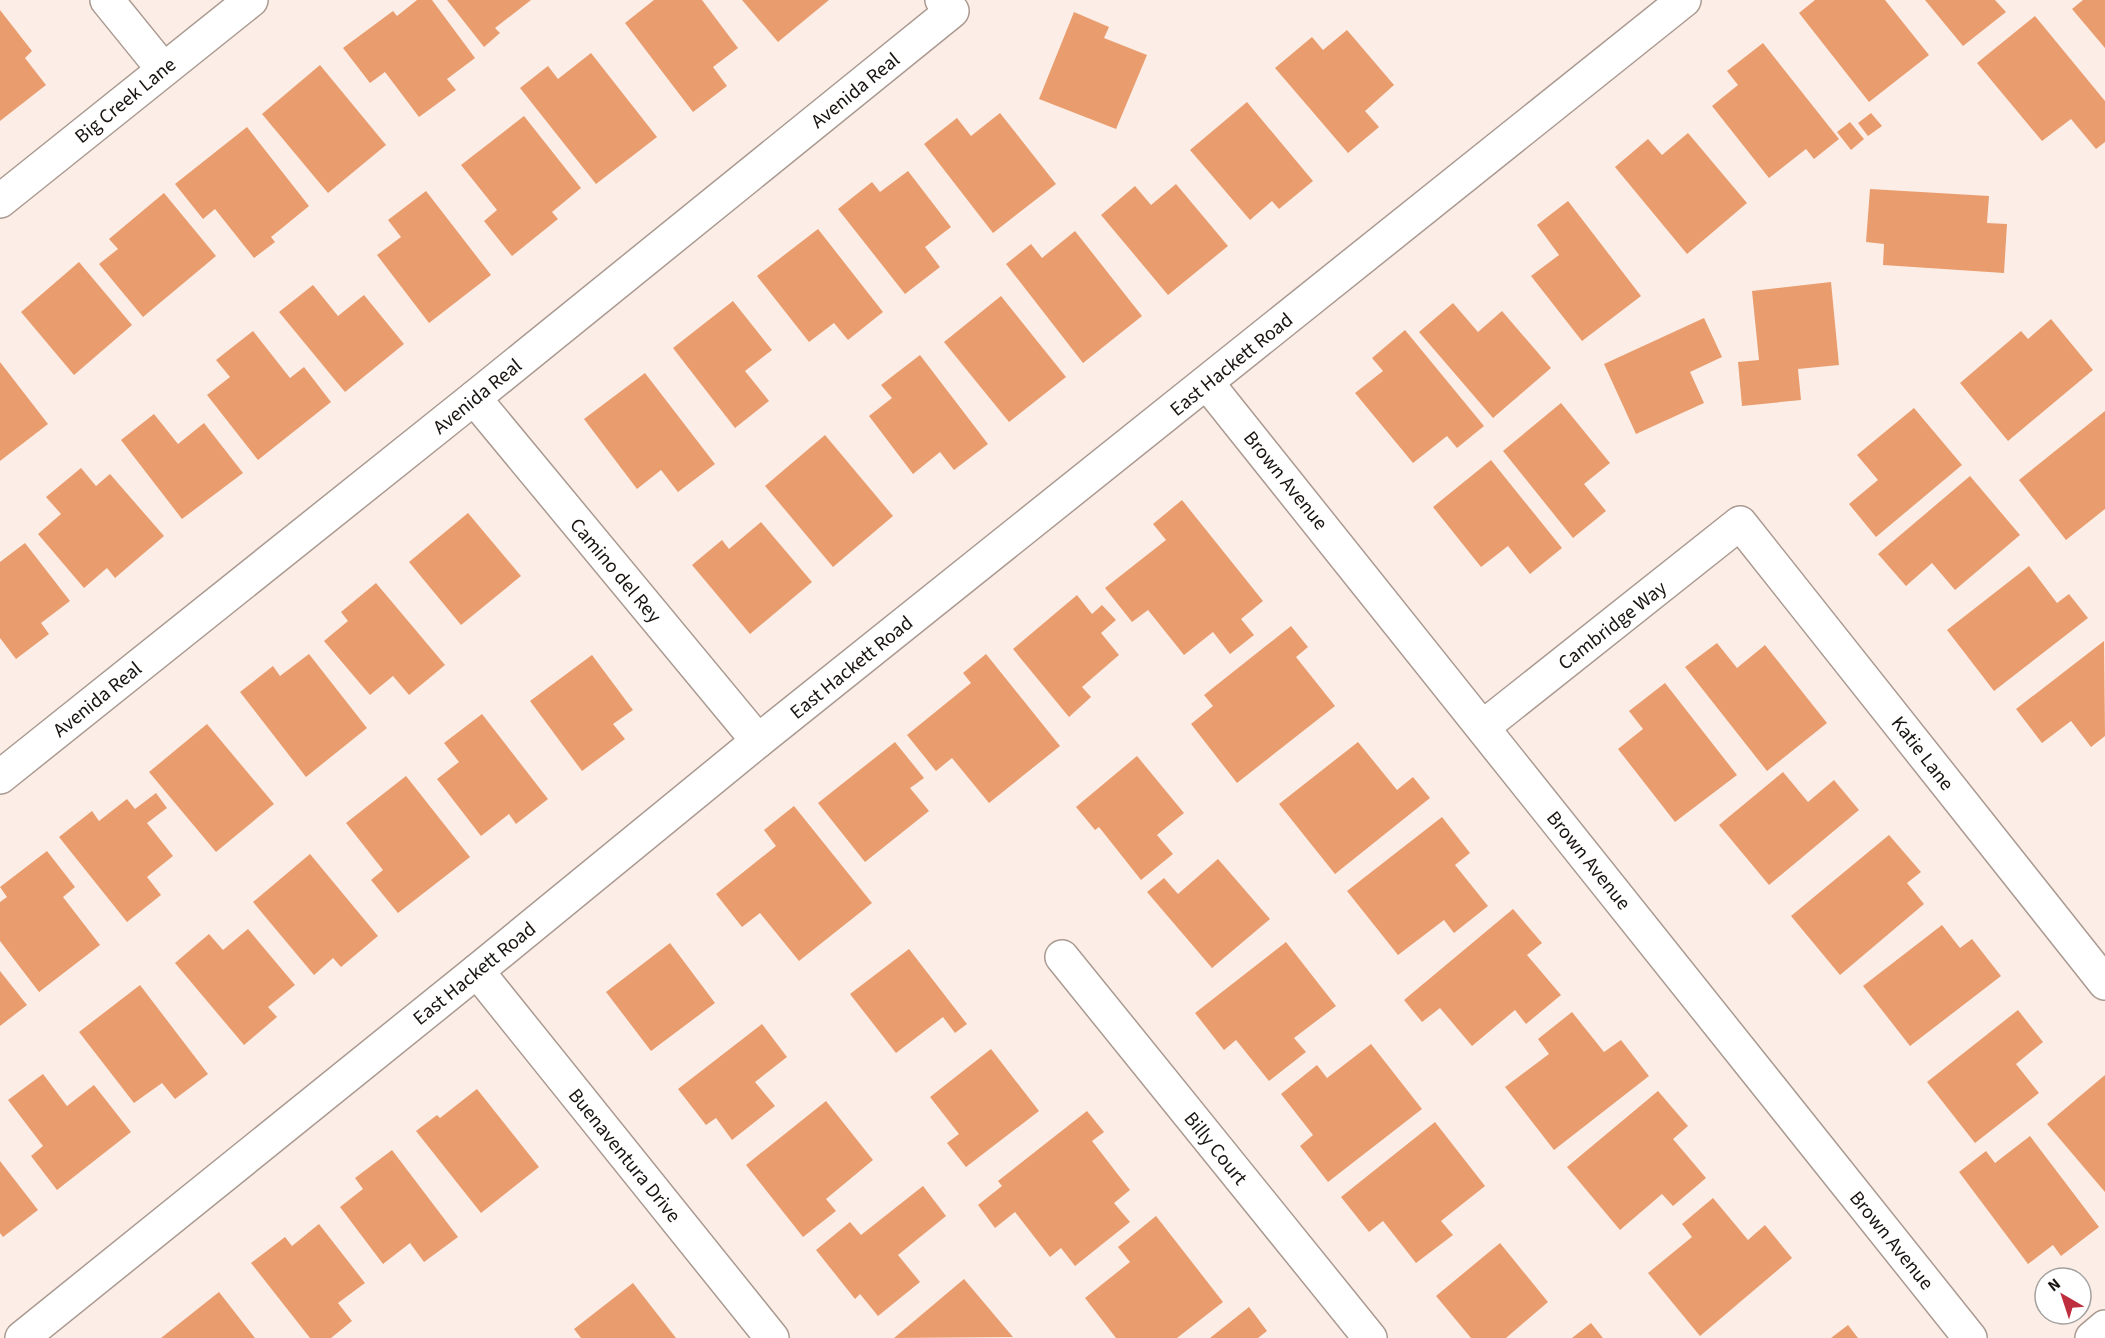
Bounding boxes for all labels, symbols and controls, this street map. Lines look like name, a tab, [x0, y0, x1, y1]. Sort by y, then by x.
street label: Avenida Real	[805, 46, 906, 135]
street label: Big Creek Lane	[69, 51, 182, 150]
street label: East Hackett Road	[1164, 306, 1299, 423]
street label: Avenida Real	[427, 352, 528, 441]
street label: Brown Avenue	[1237, 425, 1334, 536]
street label: Camino del Rey	[563, 512, 668, 630]
street label: Cambridge Way	[1553, 574, 1673, 677]
street label: East Hackett Road	[784, 609, 919, 726]
street label: Avenida Real	[47, 655, 148, 744]
street label: Katie Lane	[1884, 710, 1960, 797]
street label: Brown Avenue	[1540, 805, 1637, 916]
street label: East Hackett Road	[407, 915, 542, 1032]
street label: Buenaventura Drive	[561, 1083, 687, 1229]
street label: Billy Court	[1177, 1106, 1254, 1191]
street label: Brown Avenue	[1843, 1185, 1940, 1296]
north arrow	[2033, 1266, 2093, 1326]
text: N	[2043, 1273, 2065, 1297]

